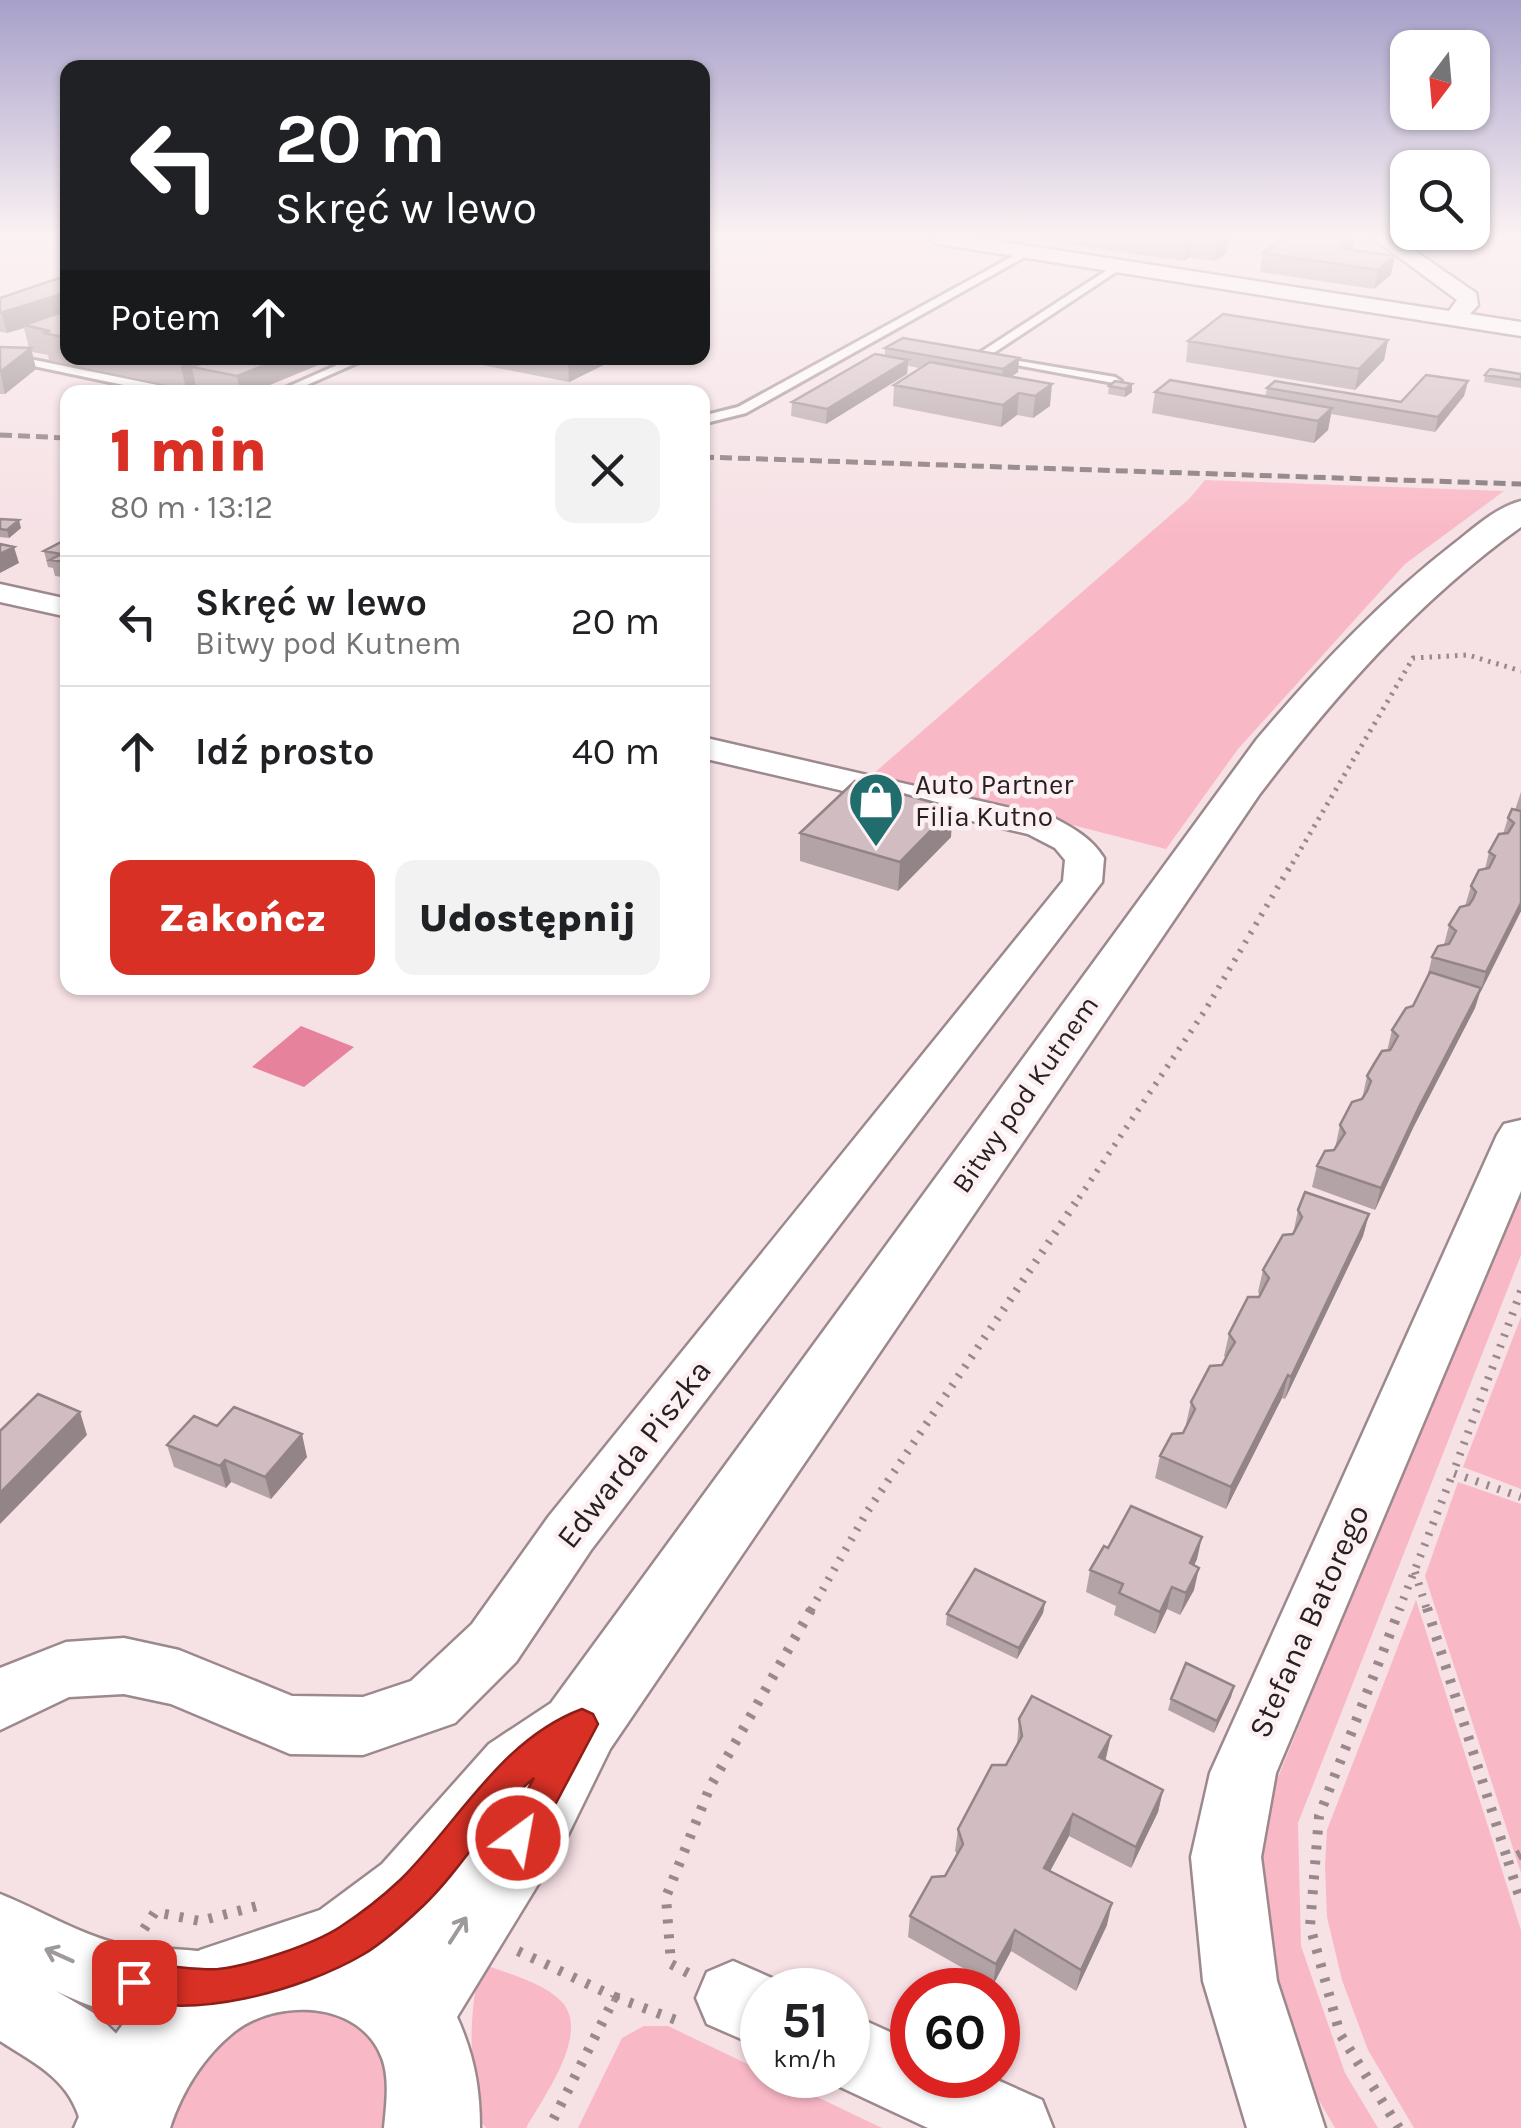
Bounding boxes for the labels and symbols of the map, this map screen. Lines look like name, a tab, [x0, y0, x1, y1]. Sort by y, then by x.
north arrow	[1390, 30, 1490, 130]
place label: Auto Partner Filia Kutno	[915, 768, 1074, 833]
shop icon: Auto Partner Filia Kutno	[846, 770, 906, 849]
street label: Bitwy pod Kutnem	[945, 989, 1105, 1199]
street label: Edwarda Piszka	[549, 1353, 719, 1555]
street label: Stefana Batorego	[1241, 1499, 1377, 1743]
position arrow	[466, 1786, 570, 1890]
one-way arrow	[448, 1916, 469, 1945]
pin	[92, 1940, 177, 2025]
one-way arrow	[44, 1945, 75, 1963]
speed limit sign: 60	[890, 1968, 1020, 2098]

